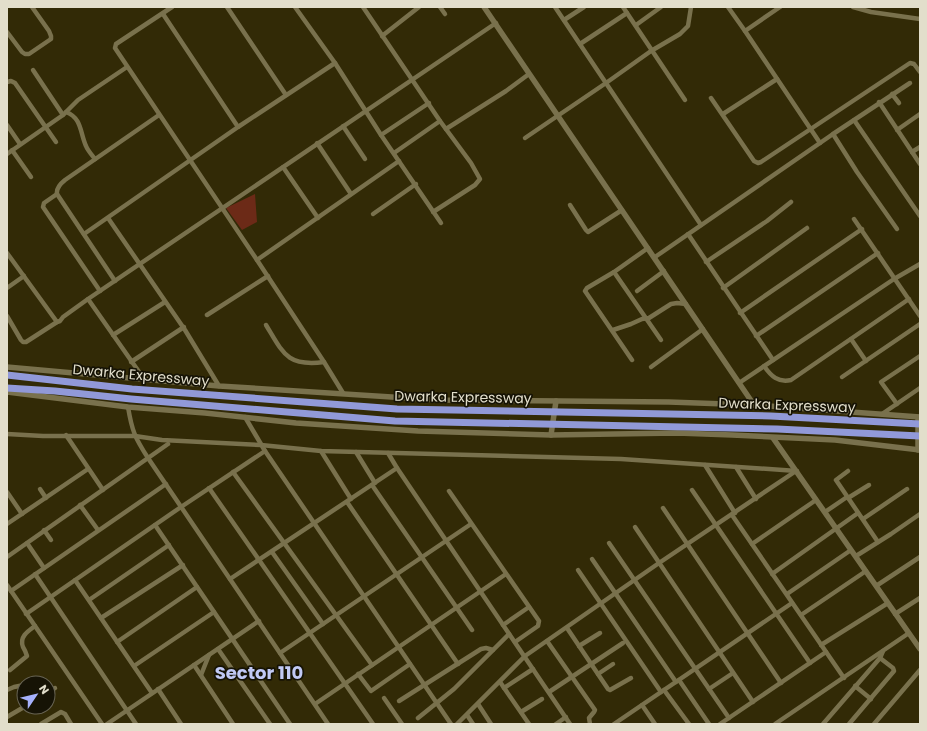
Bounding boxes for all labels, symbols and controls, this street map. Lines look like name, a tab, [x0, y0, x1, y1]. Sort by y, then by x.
street label: Dwarka Expressway	[72, 359, 210, 391]
street label: Dwarka Expressway	[394, 386, 532, 408]
street label: Dwarka Expressway	[718, 393, 856, 417]
district label: Sector 110	[215, 660, 303, 685]
north arrow	[16, 675, 56, 715]
text: N	[35, 681, 53, 697]

